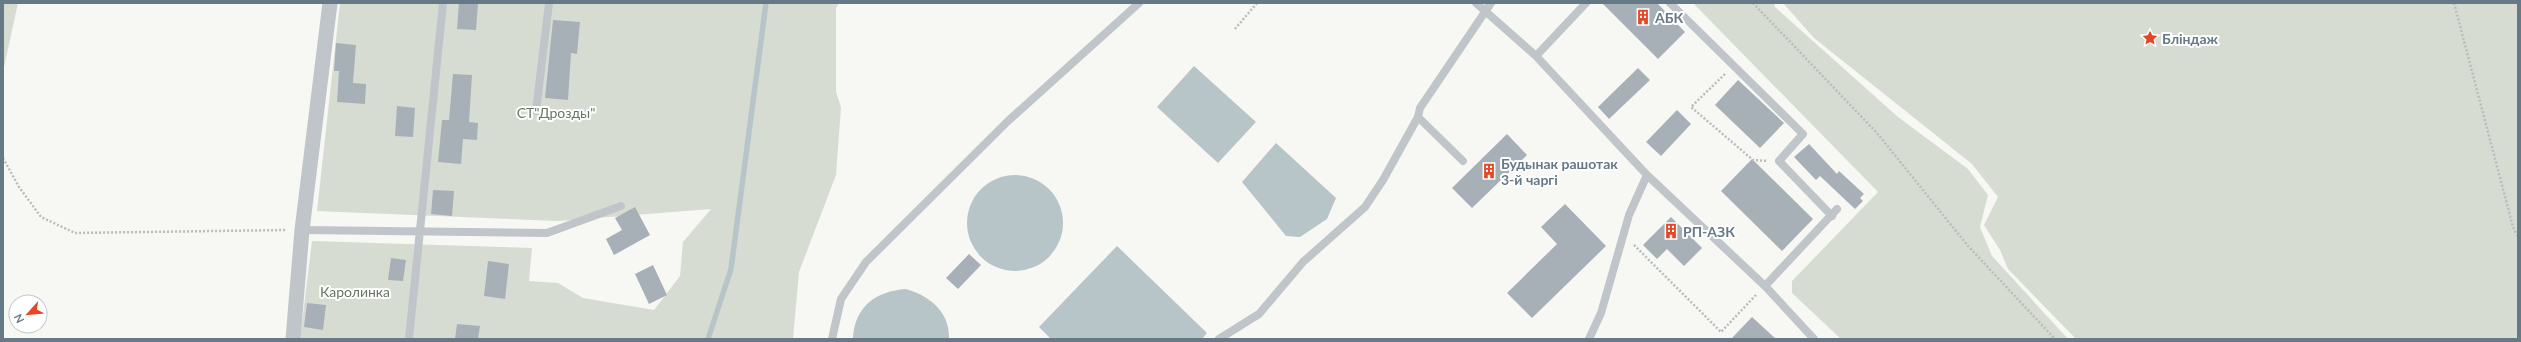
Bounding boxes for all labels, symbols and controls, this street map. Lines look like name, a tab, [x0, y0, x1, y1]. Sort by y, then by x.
building icon: АБК	[1634, 8, 1652, 26]
place label: АБК	[1654, 9, 1683, 26]
place icon: Бліндаж	[2141, 29, 2159, 47]
place label: Бліндаж	[2162, 30, 2219, 47]
park label: СТ"Дрозды"	[517, 104, 595, 121]
place label: Будынак рашотак 3-й чаргі	[1501, 155, 1618, 188]
building icon: Будынак рашотак 3-й чаргі	[1480, 162, 1498, 180]
building icon: РП-АЗК	[1662, 222, 1680, 240]
place label: РП-АЗК	[1683, 223, 1735, 240]
park label: Каролинка	[320, 283, 390, 300]
north arrow	[8, 294, 48, 334]
text: N	[11, 312, 26, 325]

